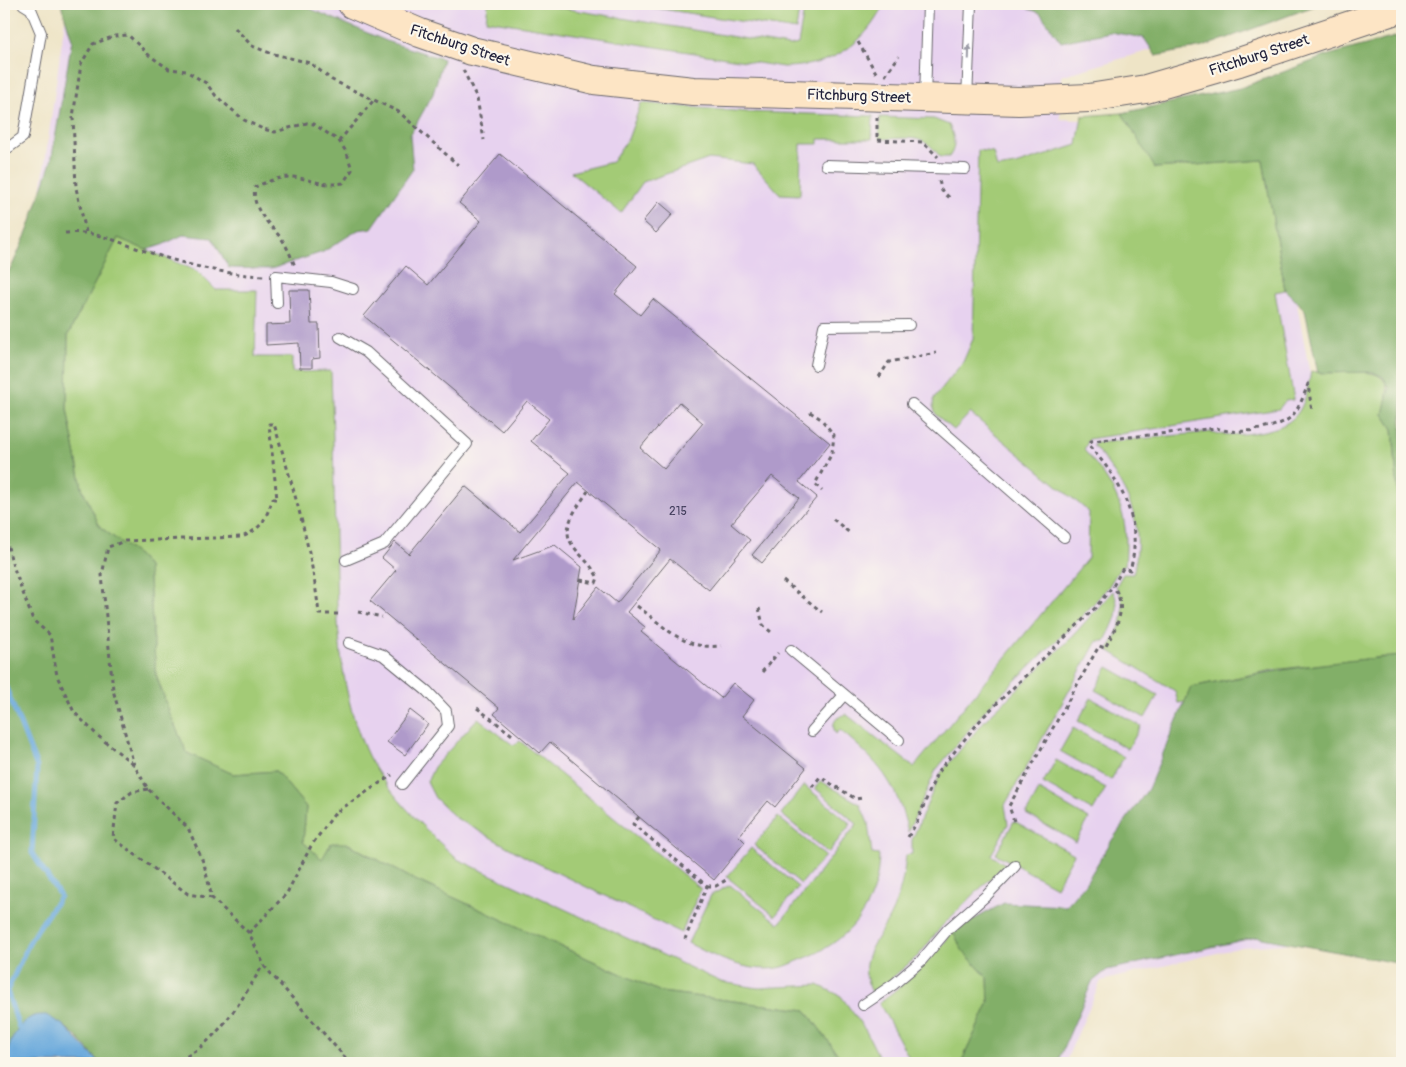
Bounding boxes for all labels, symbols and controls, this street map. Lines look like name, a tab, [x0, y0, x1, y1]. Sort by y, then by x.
street label: Fitchburg Street	[407, 20, 513, 71]
street label: Fitchburg Street	[1207, 30, 1313, 81]
one-way arrow	[966, 44, 974, 60]
street label: Fitchburg Street	[807, 85, 912, 108]
house number: 215	[669, 504, 687, 519]

